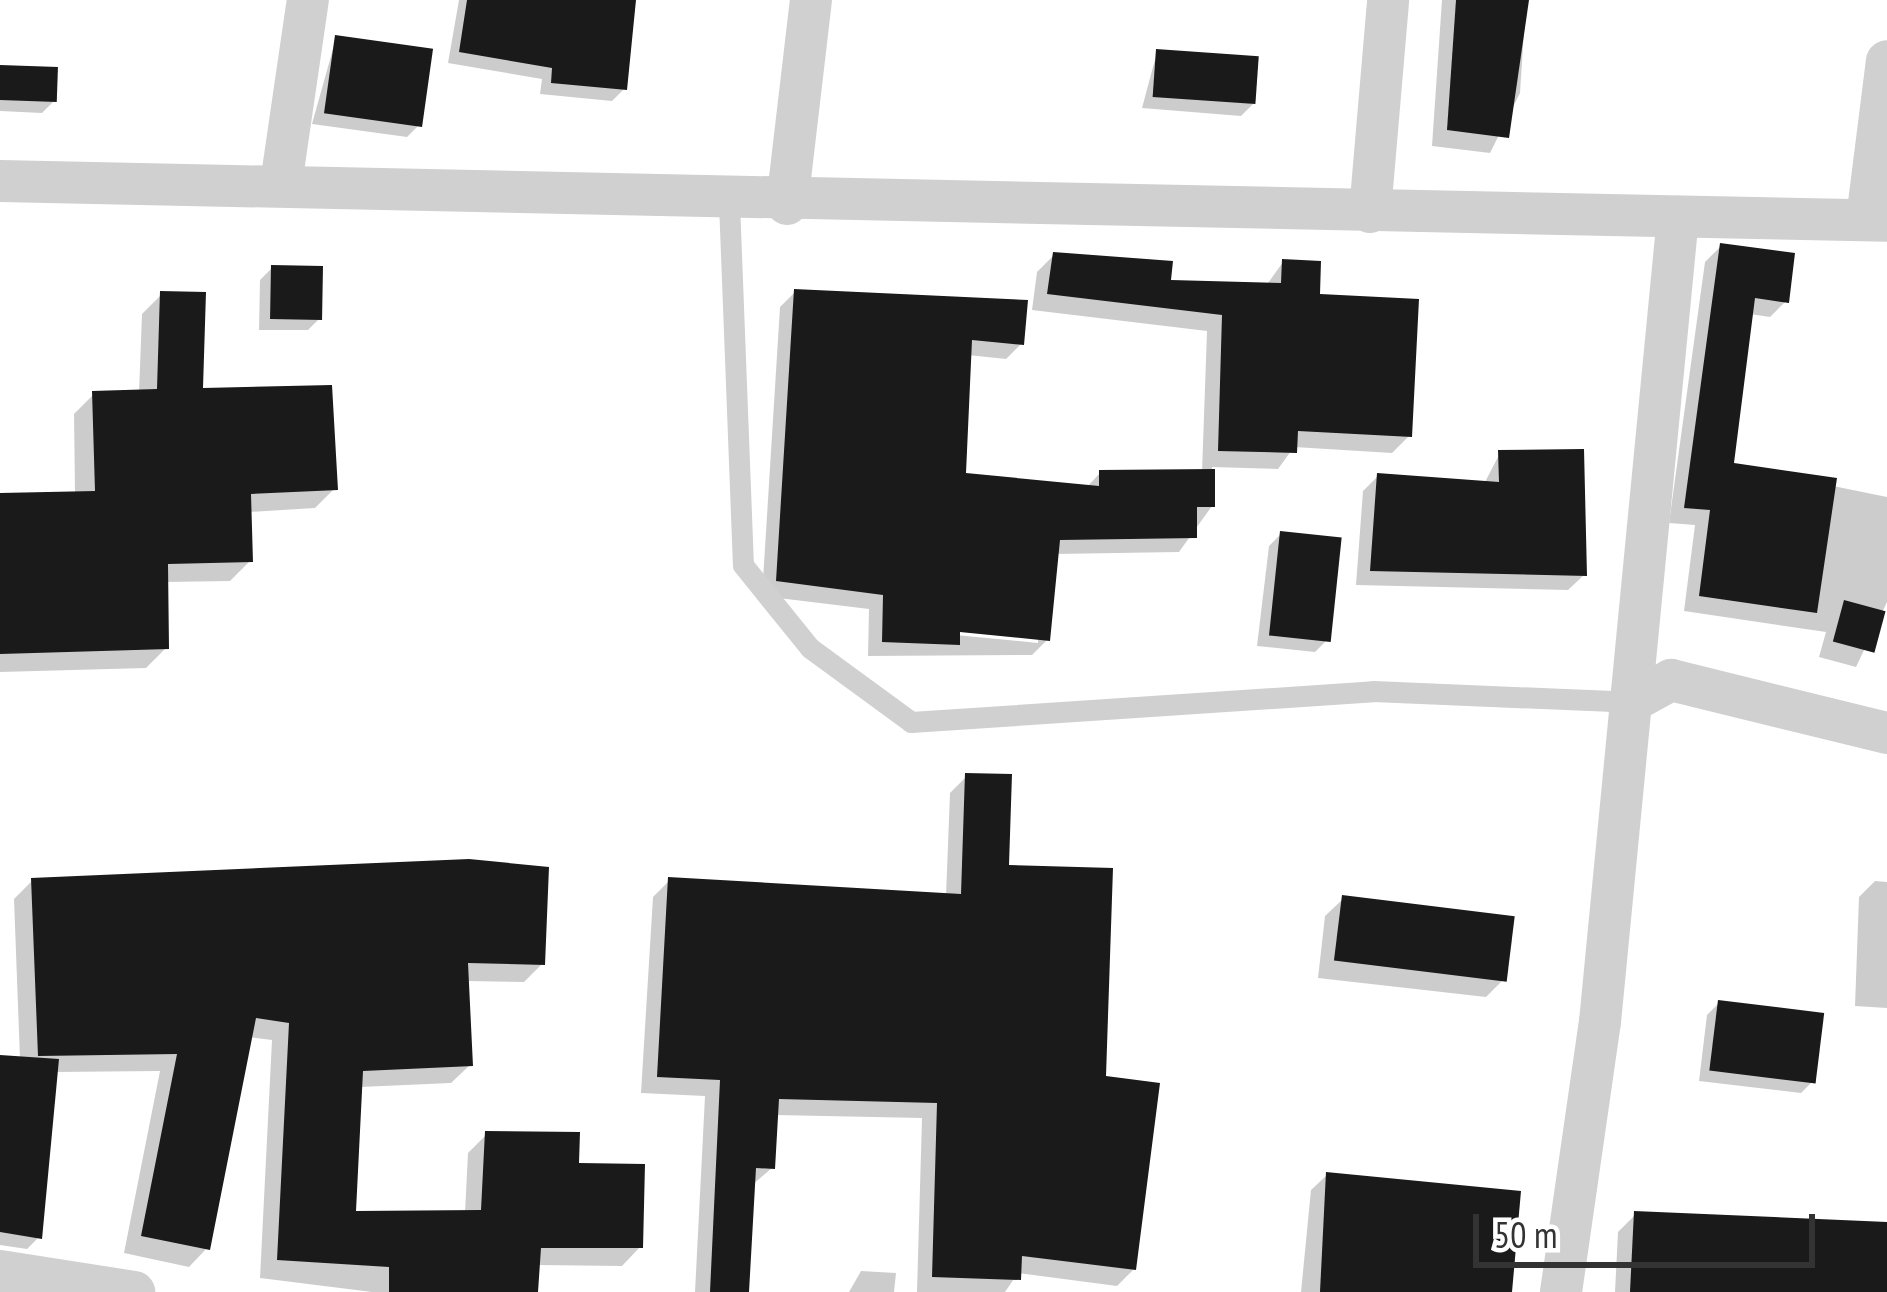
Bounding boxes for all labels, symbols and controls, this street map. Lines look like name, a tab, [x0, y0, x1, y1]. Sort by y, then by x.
scale bar	[1479, 1190, 1821, 1264]
text: 50 m	[1494, 1211, 1557, 1258]

